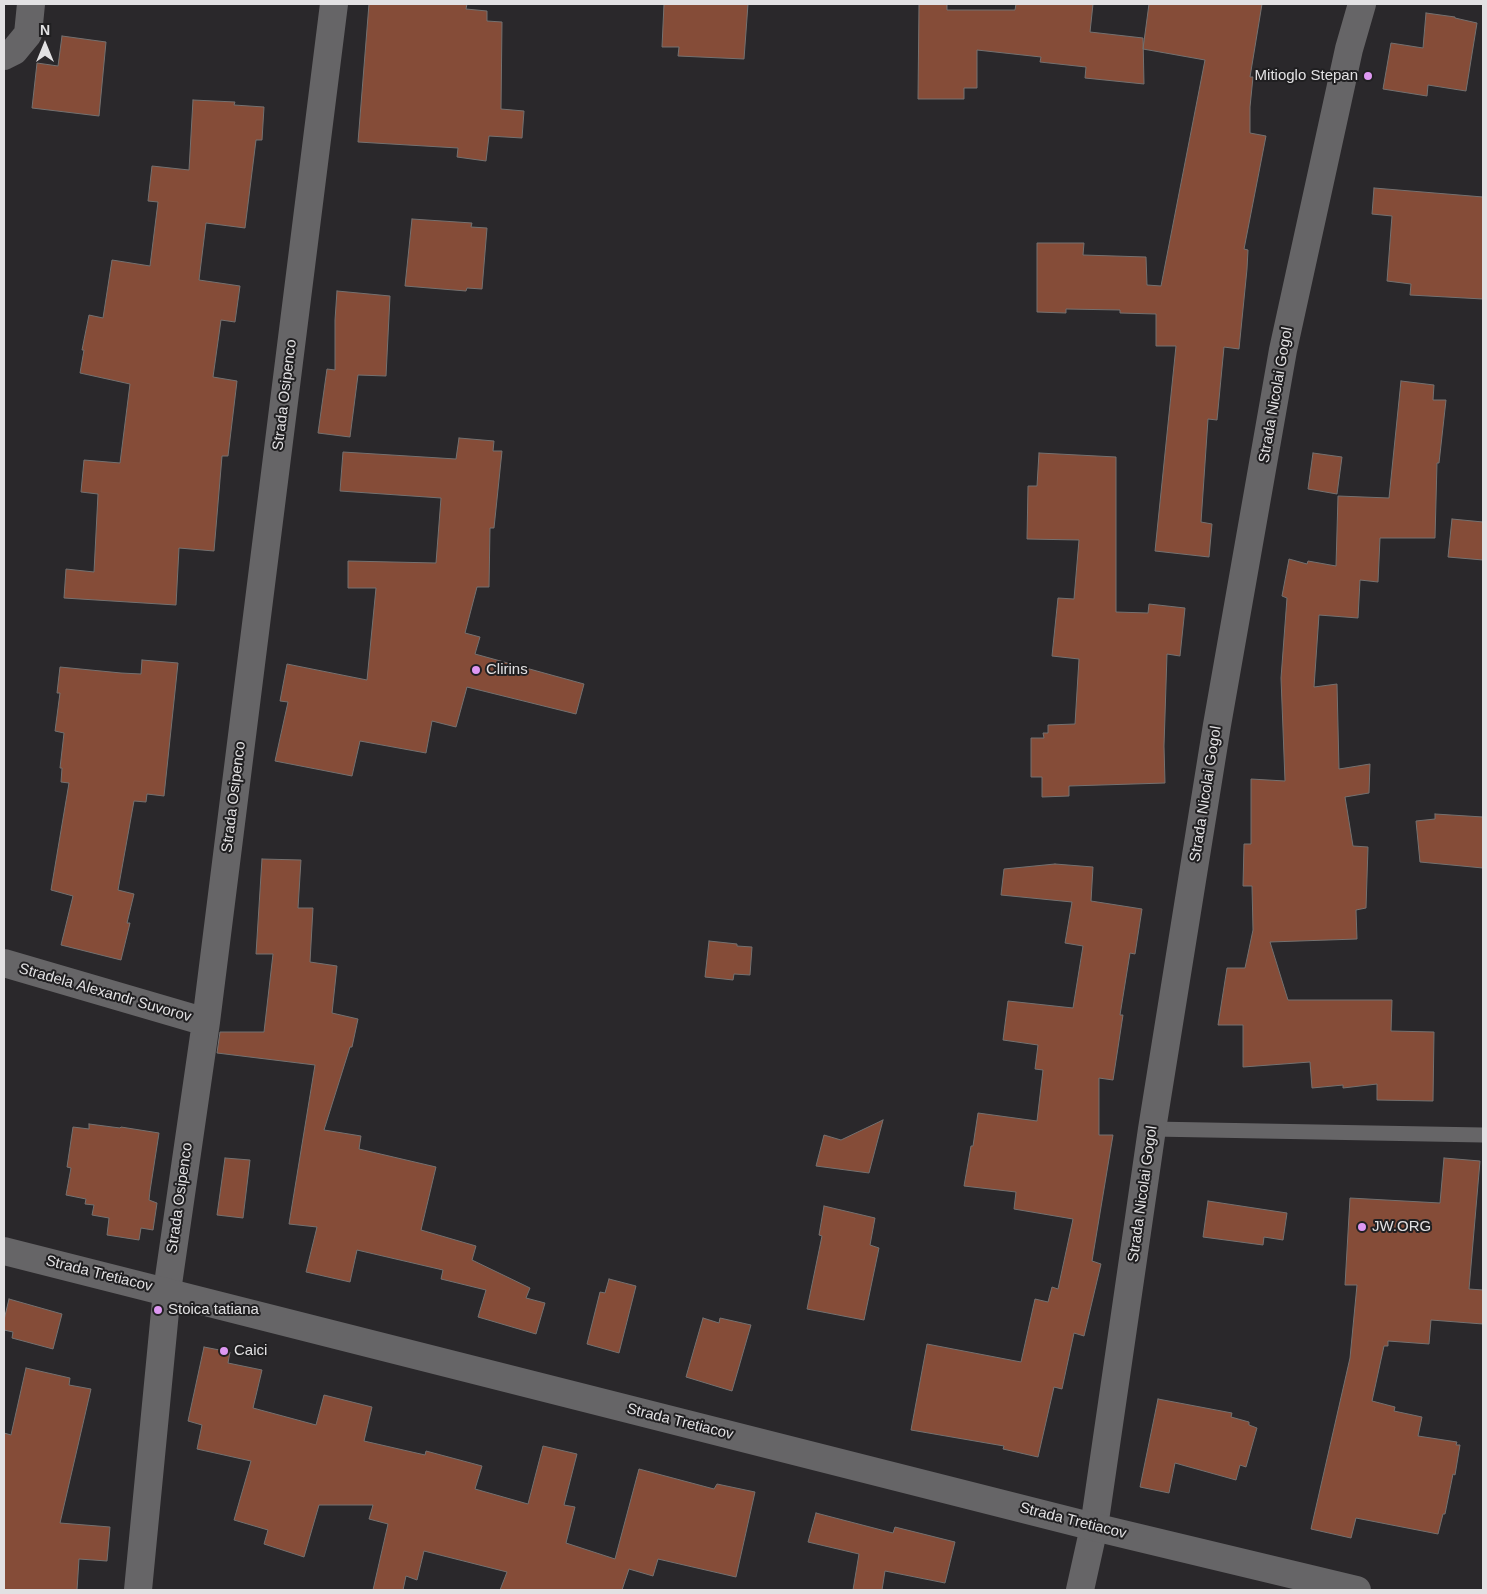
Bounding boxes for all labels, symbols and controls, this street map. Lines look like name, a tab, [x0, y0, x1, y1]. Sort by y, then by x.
north arrow	[20, 20, 70, 70]
text: N	[40, 22, 50, 38]
place label: Mitioglo Stepan	[1255, 67, 1358, 85]
marker: Mitioglo Stepan	[1362, 70, 1374, 82]
street label: Strada Nicolai Gogol	[1255, 326, 1297, 464]
street label: Strada Osipenco	[269, 338, 301, 452]
place label: Clirins	[486, 661, 528, 679]
marker: Clirins	[470, 664, 482, 676]
street label: Strada Nicolai Gogol	[1186, 725, 1226, 863]
street label: Strada Osipenco	[218, 740, 250, 854]
street label: Stradela Alexandr Suvorov	[17, 960, 193, 1026]
street label: Strada Nicolai Gogol	[1125, 1125, 1161, 1263]
street label: Strada Osipenco	[163, 1141, 197, 1255]
place label: JW.ORG	[1372, 1218, 1431, 1236]
marker: JW.ORG	[1356, 1221, 1368, 1233]
street label: Strada Tretiacov	[44, 1252, 154, 1296]
place label: Stoica tatiana	[168, 1301, 259, 1319]
marker: Stoica tatiana	[152, 1304, 164, 1316]
place label: Caici	[234, 1342, 267, 1360]
marker: Caici	[218, 1345, 230, 1357]
street label: Strada Tretiacov	[625, 1400, 735, 1444]
street label: Strada Tretiacov	[1018, 1499, 1128, 1543]

